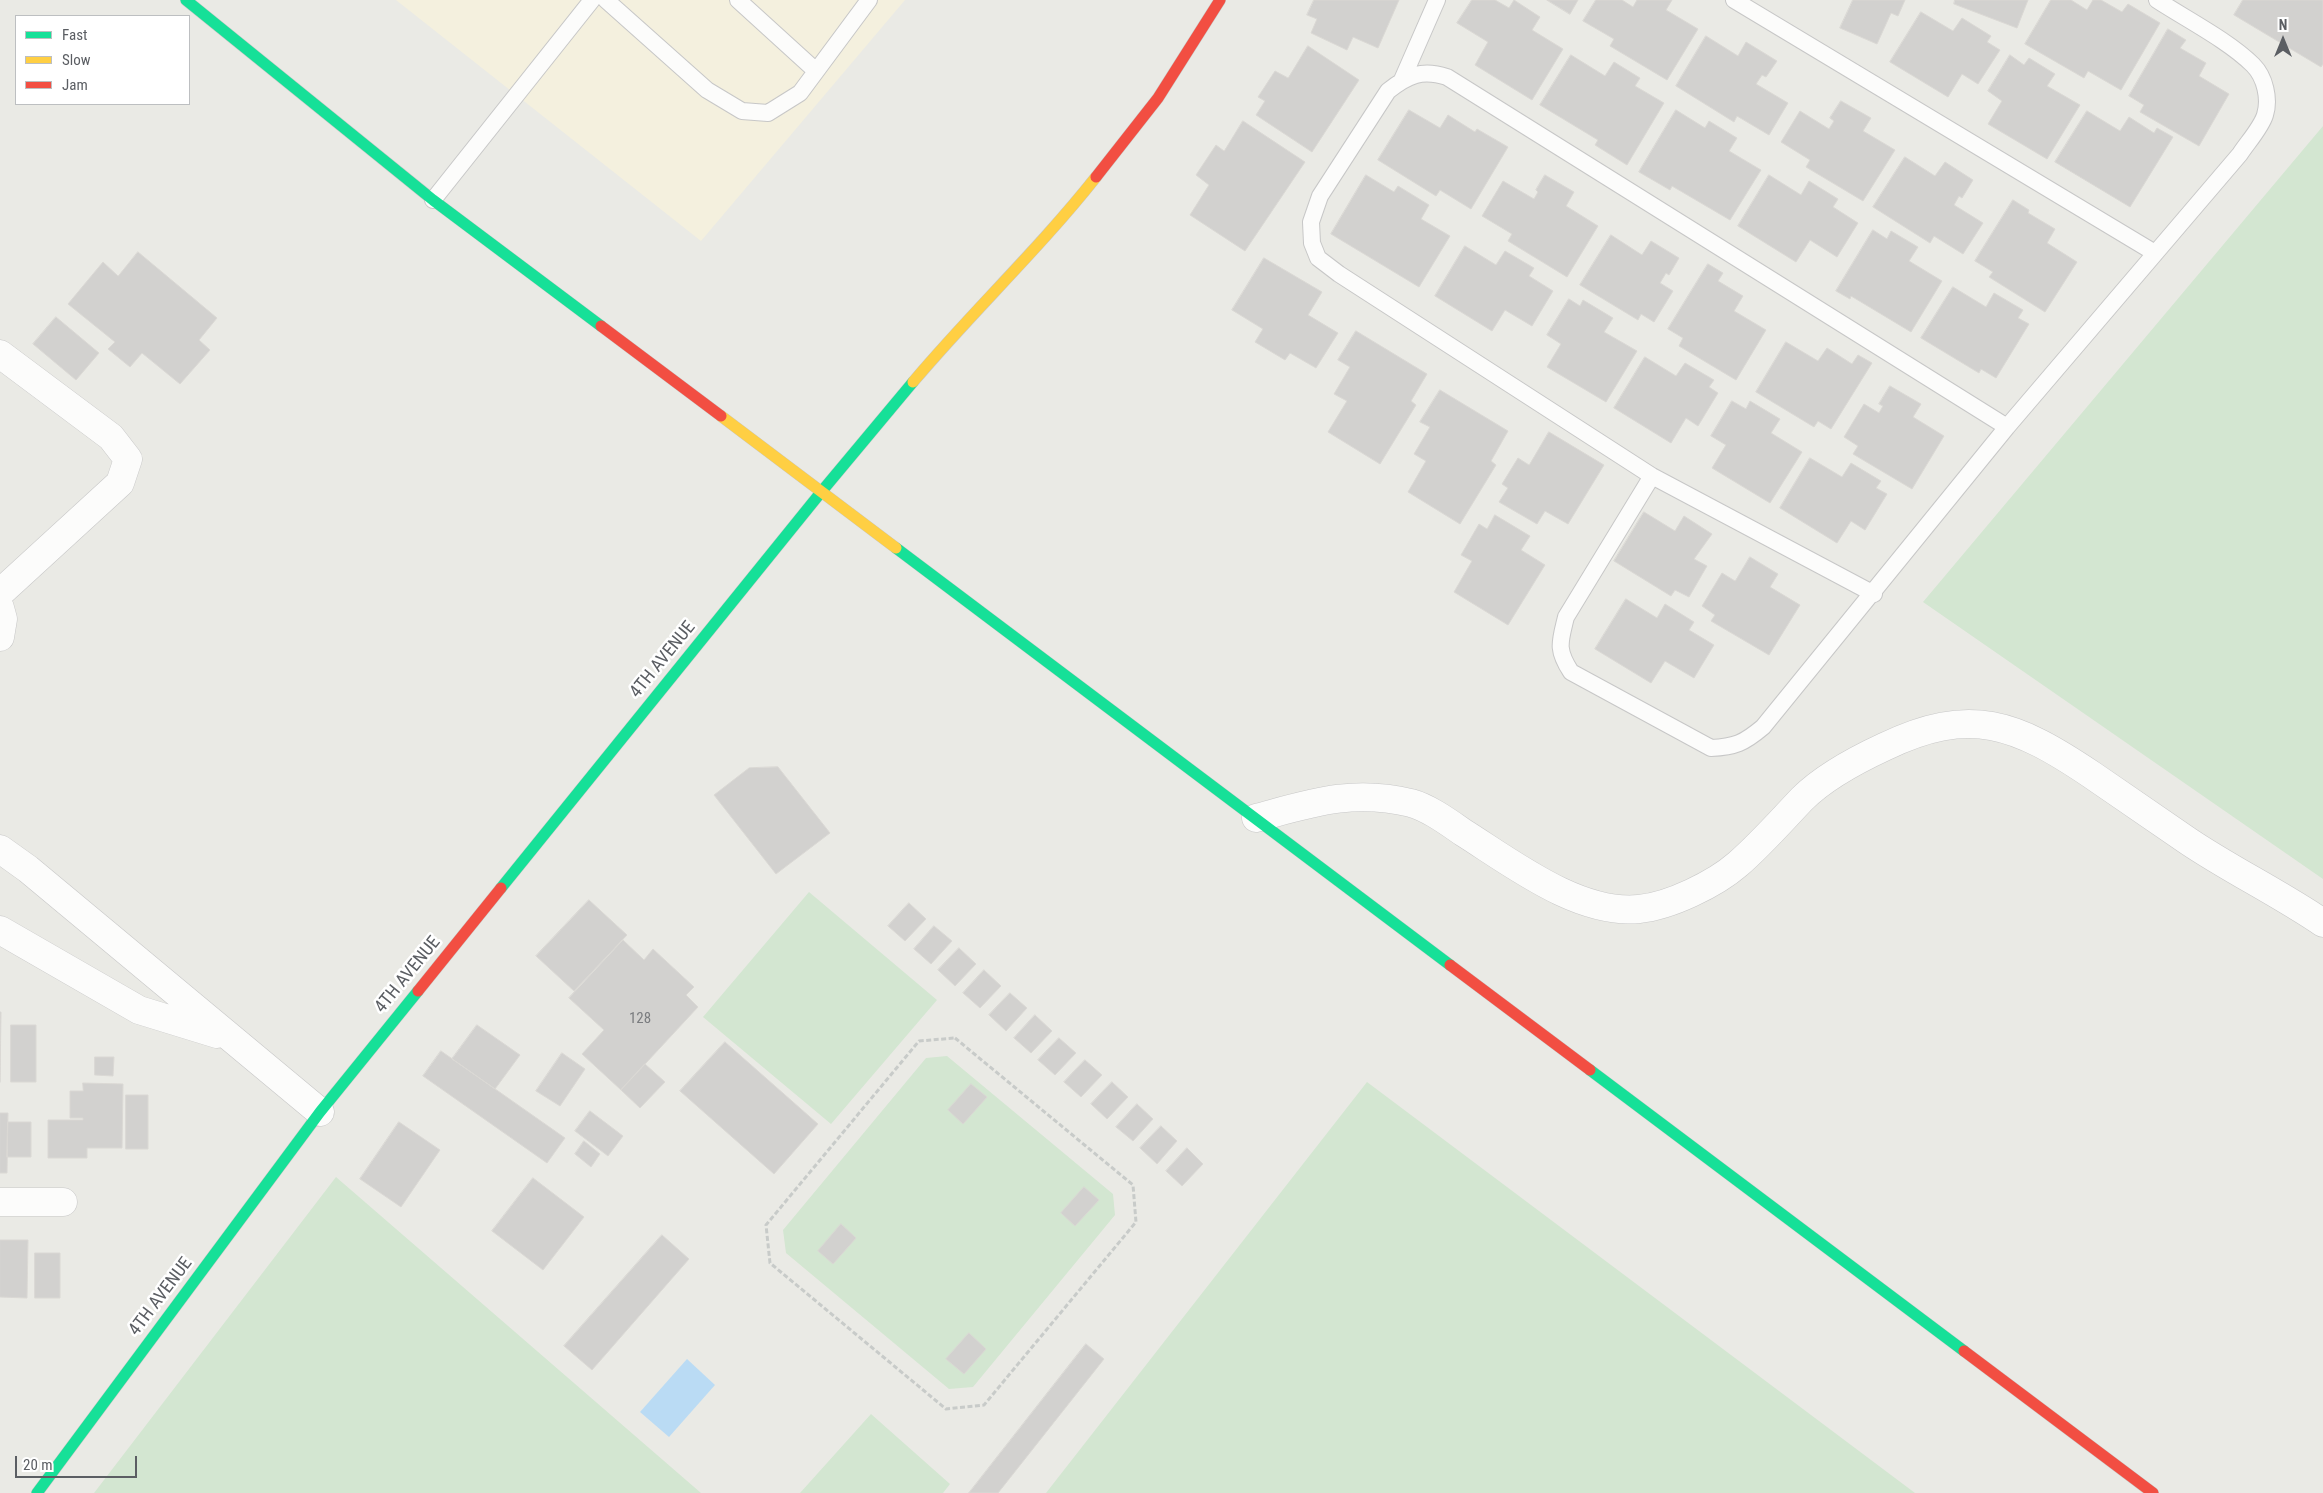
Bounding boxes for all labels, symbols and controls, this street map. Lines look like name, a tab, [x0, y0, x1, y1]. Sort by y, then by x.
legend	[15, 15, 190, 105]
north arrow	[2258, 15, 2308, 65]
text: N	[2279, 17, 2287, 33]
text: Fast	[62, 26, 87, 44]
text: Slow	[62, 51, 91, 69]
text: Jam	[62, 76, 88, 94]
street label: 4TH AVENUE	[626, 617, 700, 703]
street label: 4TH AVENUE	[371, 932, 445, 1018]
house number: 128	[629, 1010, 651, 1028]
street label: 4TH AVENUE	[125, 1254, 197, 1340]
scale bar	[18, 1446, 140, 1478]
text: 20 m	[23, 1456, 53, 1474]

